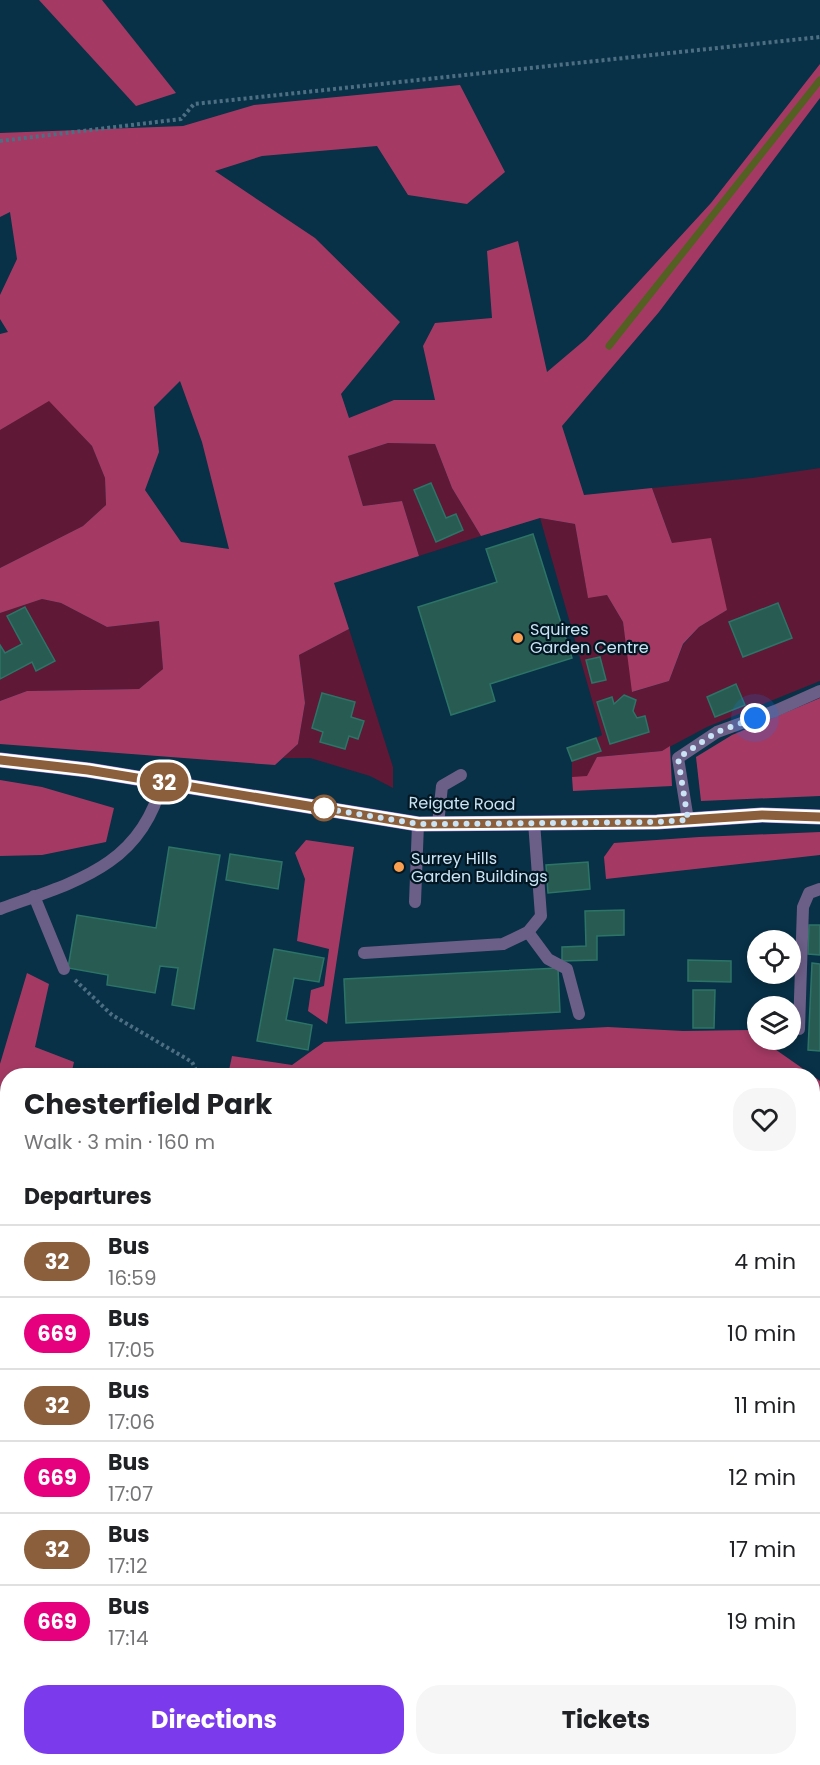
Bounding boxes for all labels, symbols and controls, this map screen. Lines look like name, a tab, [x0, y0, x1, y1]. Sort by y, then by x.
place label: Squires Garden Centre	[530, 618, 649, 659]
marker: Squires Garden Centre	[511, 631, 525, 645]
your location	[740, 703, 770, 733]
line badge: 32	[137, 762, 191, 802]
text: 32	[152, 768, 176, 797]
street label: Reigate Road	[408, 791, 516, 816]
unlabelled marker	[311, 795, 337, 821]
place label: Surrey Hills Garden Buildings	[411, 847, 548, 888]
marker: Surrey Hills Garden Buildings	[392, 860, 406, 874]
map controls	[747, 930, 801, 1050]
button: locate	[747, 930, 801, 984]
button: layers	[747, 996, 801, 1050]
text: Chesterfield Park	[24, 1085, 272, 1124]
button: heart	[733, 1088, 796, 1151]
text: Walk · 3 min · 160 m	[24, 1128, 215, 1156]
text: Departures	[24, 1181, 152, 1212]
text: Bus	[108, 1231, 150, 1262]
text: 4 min	[734, 1246, 796, 1277]
text: 32	[45, 1247, 69, 1276]
text: 16:59	[108, 1264, 157, 1292]
text: Bus	[108, 1303, 150, 1334]
text: 10 min	[727, 1318, 796, 1349]
text: 669	[37, 1319, 77, 1348]
text: 17:05	[108, 1336, 155, 1364]
text: Bus	[108, 1375, 150, 1406]
text: 11 min	[734, 1390, 796, 1421]
text: 32	[45, 1391, 69, 1420]
text: 17:06	[108, 1408, 155, 1436]
text: Bus	[108, 1447, 150, 1478]
text: 12 min	[728, 1462, 796, 1493]
text: 669	[37, 1463, 77, 1492]
text: 17:07	[108, 1480, 153, 1508]
text: Bus	[108, 1519, 150, 1550]
text: 17 min	[729, 1534, 796, 1565]
text: 32	[45, 1535, 69, 1564]
text: 17:12	[108, 1552, 147, 1580]
text: Bus	[108, 1591, 150, 1622]
text: 19 min	[727, 1606, 796, 1637]
text: 669	[37, 1607, 77, 1636]
text: 17:14	[108, 1624, 149, 1652]
button: Directions	[24, 1685, 404, 1754]
button: Tickets	[416, 1685, 796, 1754]

